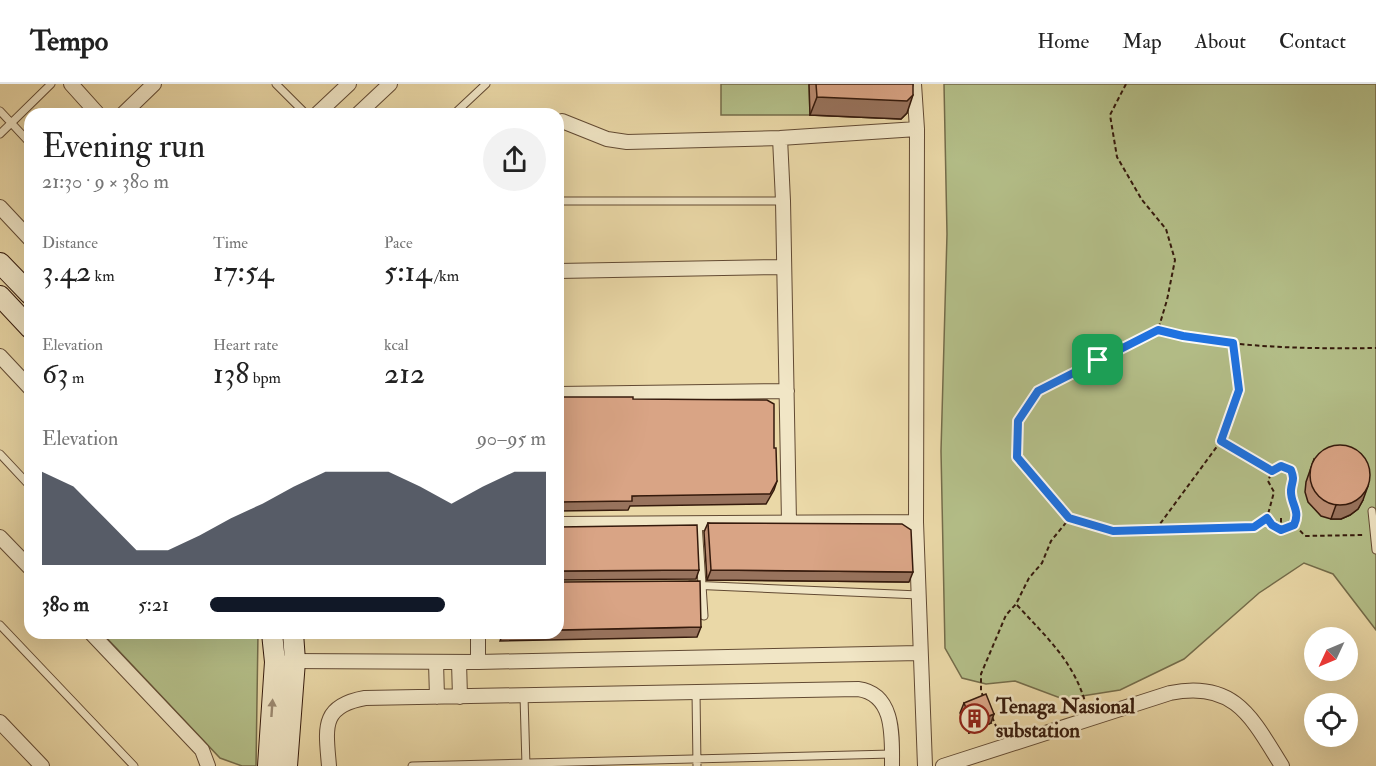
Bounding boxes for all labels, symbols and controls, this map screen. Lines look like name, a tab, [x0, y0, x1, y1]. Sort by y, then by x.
text: Tempo	[30, 24, 108, 59]
text: Home	[1037, 28, 1089, 55]
text: Map	[1122, 28, 1162, 55]
text: About	[1195, 28, 1246, 55]
text: Contact	[1279, 28, 1346, 55]
text: Evening run	[42, 126, 205, 167]
button: share	[483, 128, 546, 191]
text: 21:30 · 9 × 380 m	[42, 169, 169, 194]
text: Distance	[42, 233, 98, 253]
text: Time	[213, 233, 248, 253]
text: Pace	[384, 233, 413, 253]
text: 3.42	[42, 253, 91, 290]
text: 17:54	[213, 253, 274, 290]
text: 5:14	[384, 253, 432, 290]
text: km	[91, 266, 115, 286]
text: /km	[432, 266, 459, 286]
pin	[1072, 334, 1123, 385]
text: Elevation	[42, 335, 103, 355]
text: Heart rate	[213, 335, 278, 355]
text: kcal	[384, 335, 409, 355]
icon: arrive	[1081, 343, 1114, 376]
text: 63	[42, 355, 69, 392]
text: 138	[213, 355, 249, 392]
text: 212	[384, 355, 425, 392]
text: m	[69, 368, 84, 388]
text: bpm	[249, 368, 281, 388]
text: Elevation	[42, 426, 118, 451]
text: 90–95 m	[477, 426, 546, 451]
text: 380 m	[42, 592, 89, 617]
text: 5:21	[138, 592, 169, 617]
north arrow	[1304, 627, 1358, 681]
map controls	[1304, 627, 1358, 747]
place label: Tenaga Nasional substation	[995, 693, 1136, 744]
button: locate	[1304, 693, 1358, 747]
one-way arrow	[267, 698, 276, 717]
building icon: Tenaga Nasional substation	[959, 702, 991, 734]

